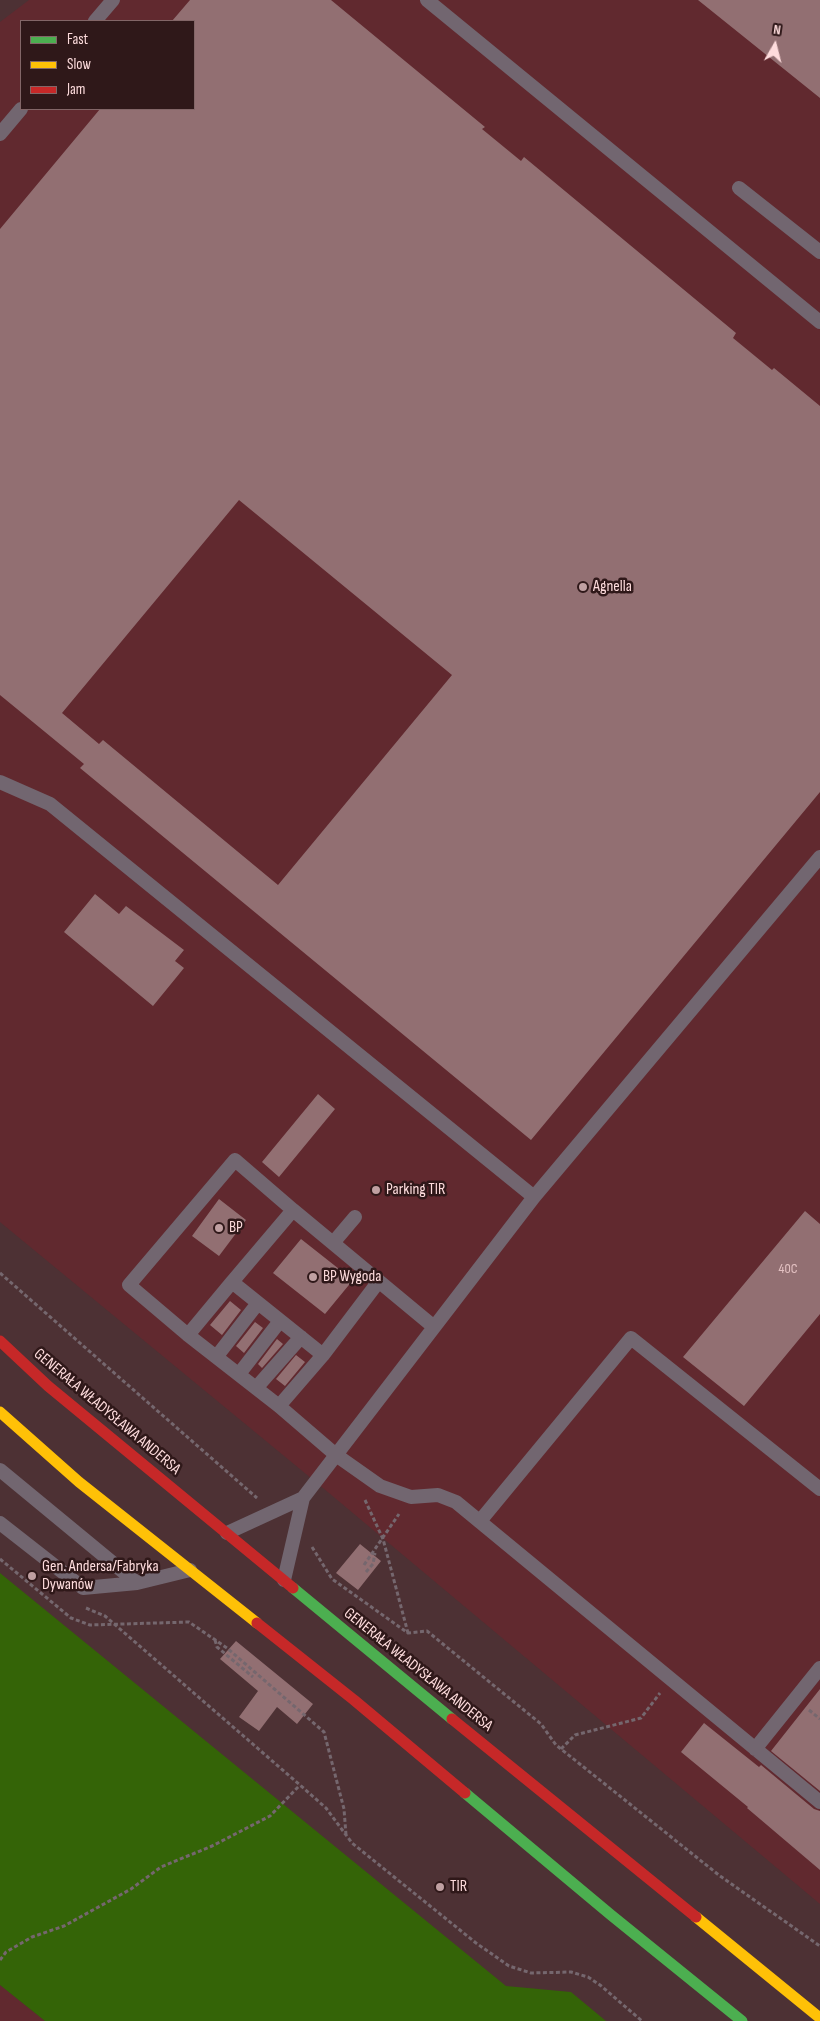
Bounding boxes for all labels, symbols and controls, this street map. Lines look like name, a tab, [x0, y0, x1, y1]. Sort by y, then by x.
legend	[20, 20, 195, 110]
north arrow	[750, 20, 800, 70]
text: N	[772, 21, 782, 39]
text: Fast	[67, 30, 88, 49]
text: Slow	[67, 55, 91, 74]
text: Jam	[67, 80, 85, 99]
place label: Agnella	[593, 577, 632, 597]
marker: Agnella	[577, 581, 589, 593]
place label: Parking TIR	[386, 1180, 445, 1200]
marker: Parking TIR	[370, 1184, 382, 1196]
place label: BP	[229, 1218, 243, 1238]
marker: BP	[213, 1222, 225, 1234]
house number: 40C	[779, 1261, 797, 1277]
place label: BP Wygoda	[323, 1267, 381, 1287]
marker: BP Wygoda	[307, 1271, 319, 1283]
street label: GENERAŁA WŁADYSŁAWA ANDERSA	[30, 1345, 184, 1479]
place label: Gen. Andersa/Fabryka Dywanów	[42, 1557, 159, 1595]
marker: Gen. Andersa/Fabryka Dywanów	[26, 1570, 38, 1582]
street label: GENERAŁA WŁADYSŁAWA ANDERSA	[340, 1604, 496, 1736]
place label: TIR	[450, 1877, 467, 1897]
marker: TIR	[434, 1881, 446, 1893]

